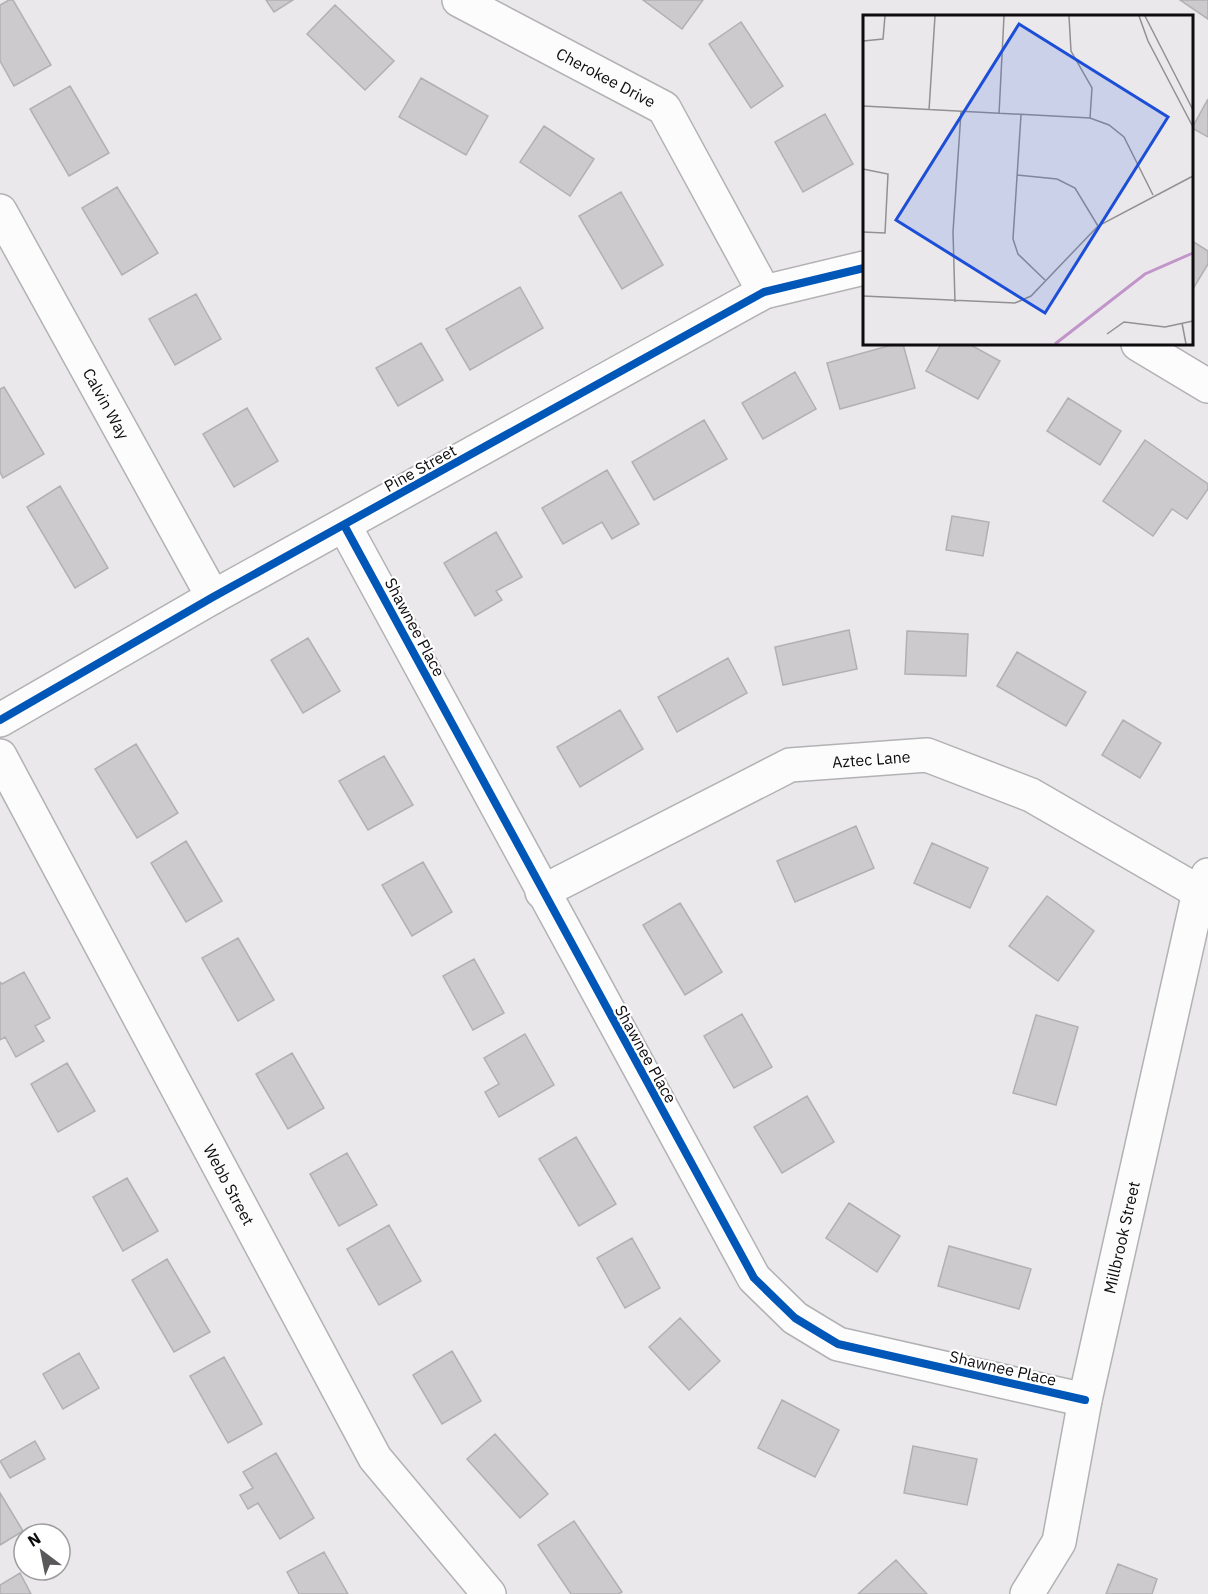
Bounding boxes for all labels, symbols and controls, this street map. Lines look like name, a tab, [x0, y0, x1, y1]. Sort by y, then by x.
inset map	[863, 15, 1193, 345]
street label: Cherokee Drive	[553, 43, 659, 112]
street label: Calvin Way	[79, 365, 134, 443]
street label: Pine Street	[381, 440, 459, 496]
street label: Shawnee Place	[381, 574, 449, 680]
street label: Aztec Lane	[831, 746, 911, 772]
street label: Shawnee Place	[611, 1002, 681, 1107]
street label: Webb Street	[199, 1141, 259, 1229]
street label: Millbrook Street	[1099, 1179, 1144, 1296]
street label: Shawnee Place	[948, 1346, 1059, 1390]
north arrow	[12, 1522, 72, 1582]
text: N	[24, 1528, 44, 1551]

